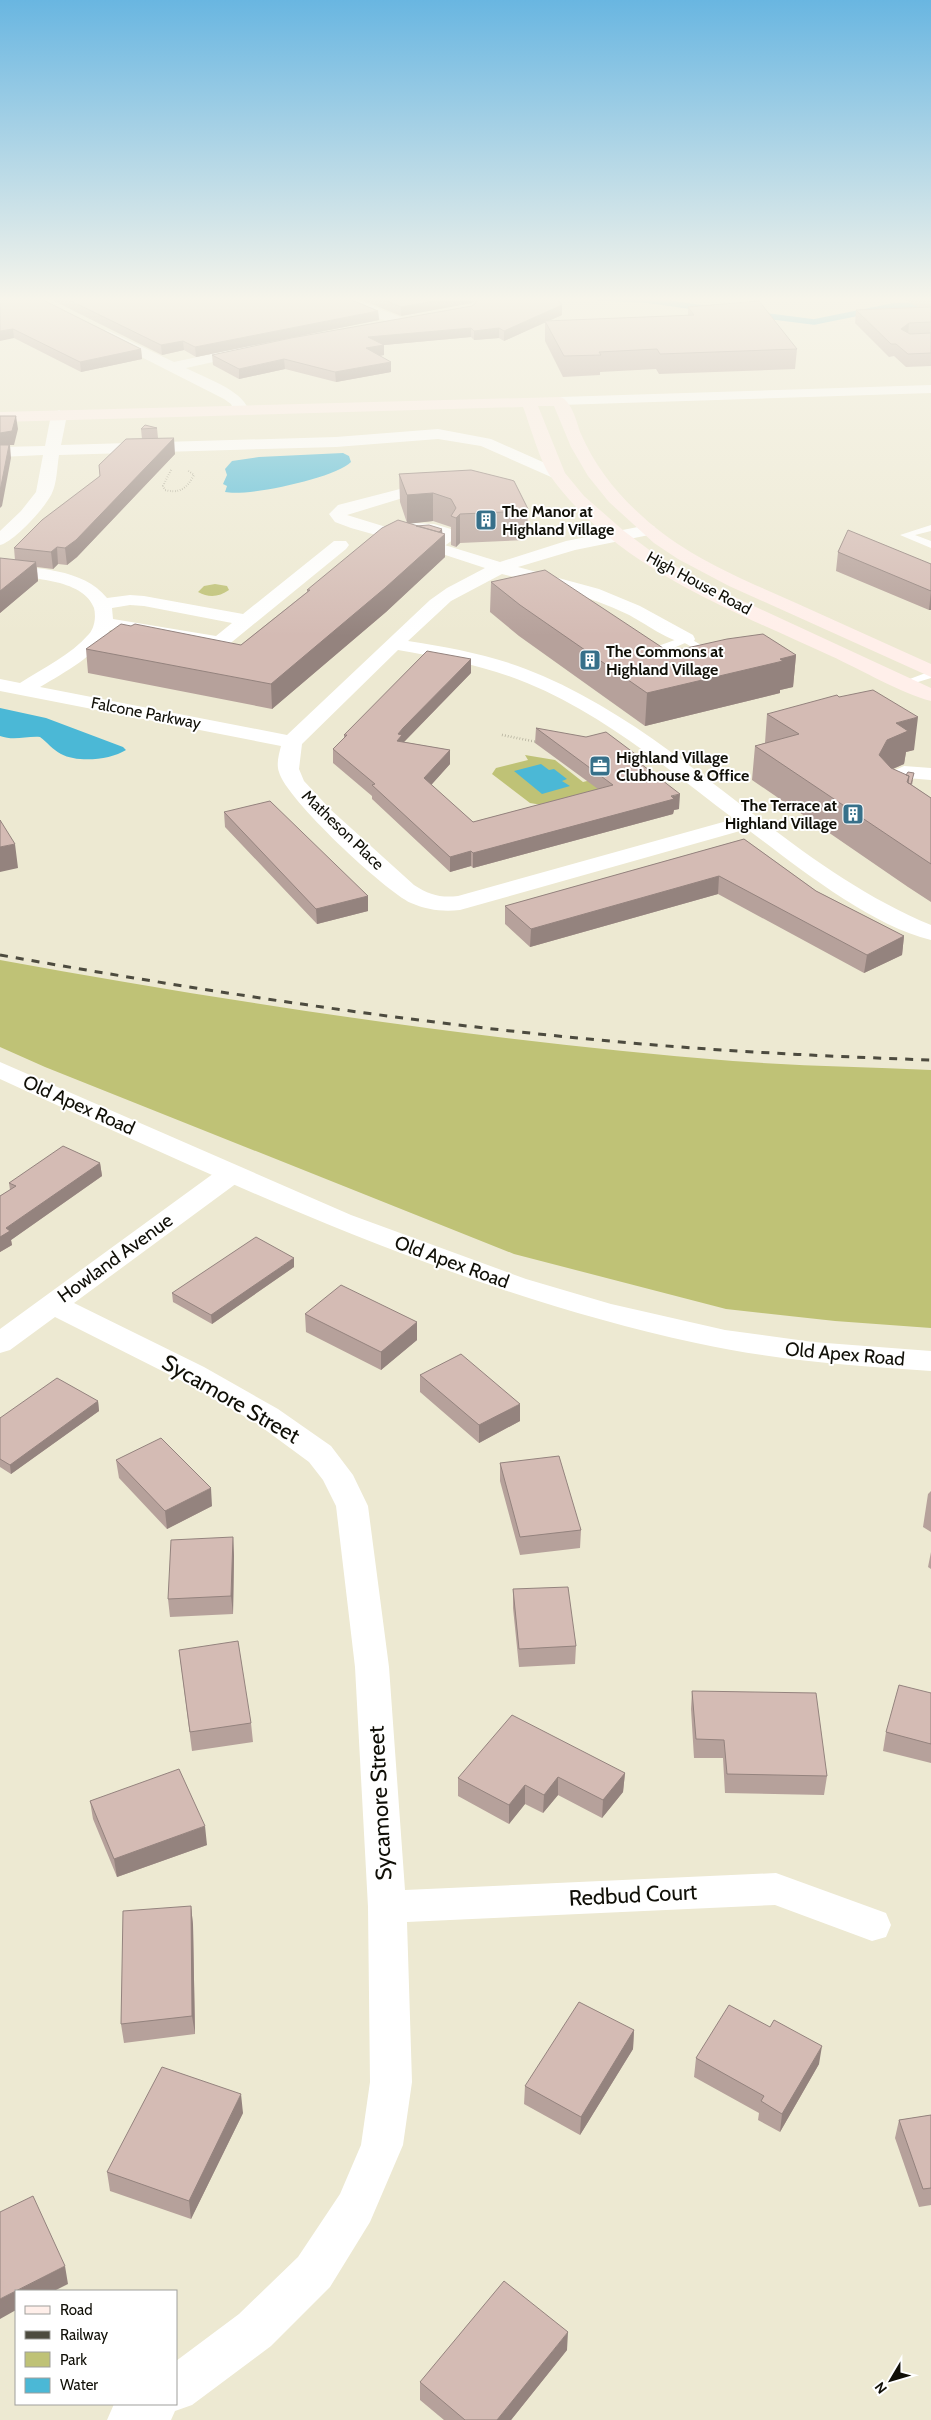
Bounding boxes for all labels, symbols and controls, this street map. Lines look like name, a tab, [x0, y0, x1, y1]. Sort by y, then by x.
place label: The Manor at Highland Village	[502, 502, 614, 539]
building icon: The Manor at Highland Village	[474, 508, 498, 532]
street label: High House Road	[643, 547, 755, 619]
place label: The Commons at Highland Village	[606, 642, 724, 679]
building icon: The Commons at Highland Village	[578, 648, 602, 672]
street label: Falcone Parkway	[90, 693, 202, 733]
place label: Highland Village Clubhouse & Office	[616, 748, 749, 785]
office icon: Highland Village Clubhouse & Office	[588, 754, 612, 778]
street label: Matheson Place	[298, 786, 388, 874]
place label: The Terrace at Highland Village	[725, 796, 837, 833]
building icon: The Terrace at Highland Village	[841, 802, 865, 826]
street label: Old Apex Road	[19, 1070, 139, 1140]
street label: Howland Avenue	[53, 1208, 177, 1307]
street label: Old Apex Road	[392, 1231, 512, 1293]
street label: Old Apex Road	[784, 1337, 906, 1371]
street label: Sycamore Street	[157, 1349, 305, 1450]
street label: Sycamore Street	[362, 1724, 398, 1881]
street label: Redbud Court	[568, 1878, 698, 1912]
legend	[15, 2290, 178, 2405]
text: Road	[60, 2301, 93, 2319]
text: Railway	[60, 2326, 109, 2344]
text: Park	[60, 2351, 87, 2369]
north arrow	[866, 2355, 916, 2405]
text: Water	[60, 2376, 98, 2394]
text: N	[871, 2379, 891, 2397]

